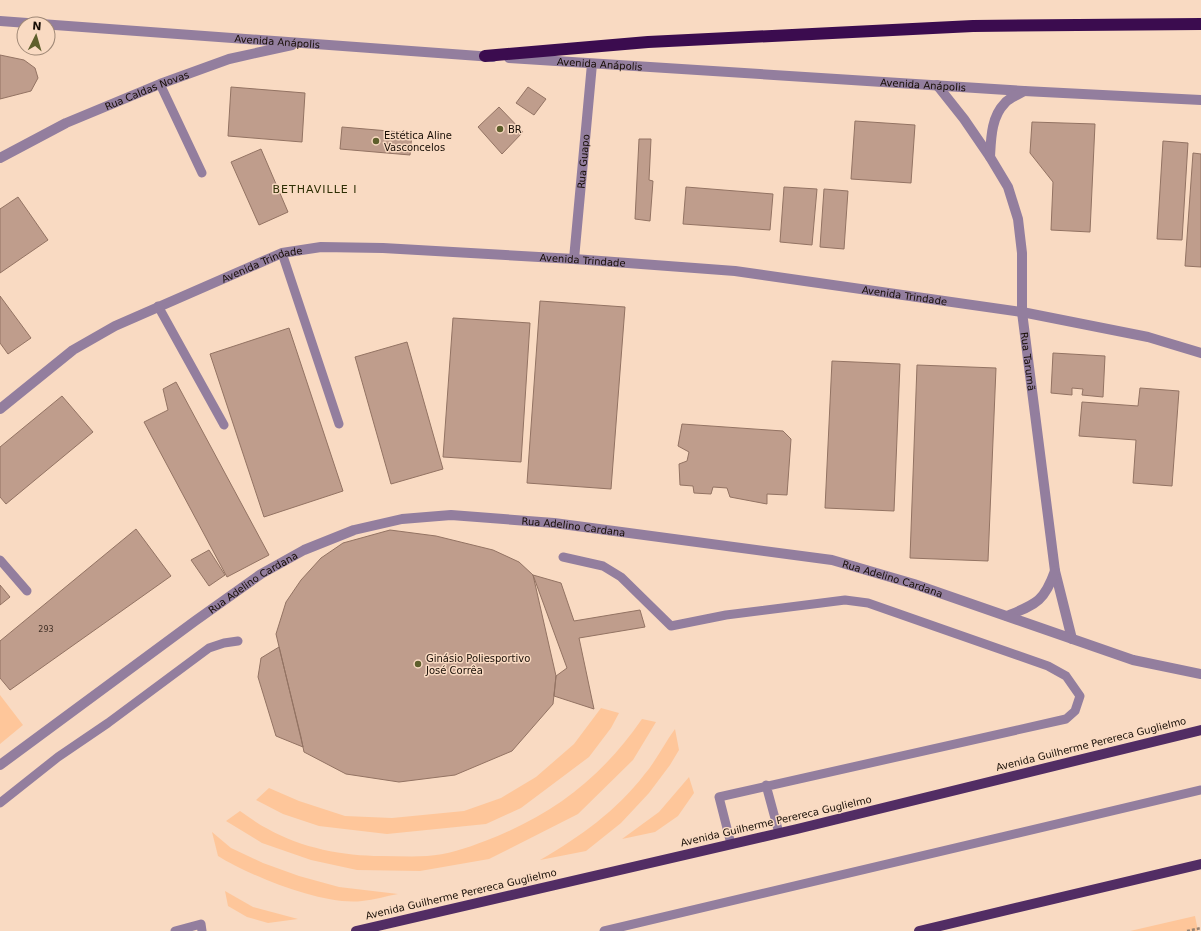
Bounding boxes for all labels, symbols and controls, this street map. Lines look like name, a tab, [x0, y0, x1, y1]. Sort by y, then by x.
north arrow	[16, 16, 56, 56]
text: N	[32, 20, 42, 33]
street label: Avenida Anápolis	[234, 33, 320, 50]
street label: Avenida Anápolis	[557, 56, 643, 72]
street label: Rua Caldas Novas	[103, 68, 191, 112]
street label: Avenida Anápolis	[880, 76, 966, 93]
marker: BR	[495, 124, 505, 134]
place label: BR	[508, 124, 522, 135]
place label: Estética Aline Vasconcelos	[384, 130, 452, 153]
street label: Rua Guapo	[575, 134, 591, 189]
marker: Estética Aline Vasconcelos	[371, 136, 381, 146]
district label: BETHAVILLE I	[272, 183, 358, 196]
street label: Avenida Trindade	[220, 244, 303, 284]
street label: Avenida Trindade	[539, 252, 626, 268]
street label: Avenida Trindade	[861, 284, 948, 307]
street label: Rua Tarumã	[1019, 331, 1037, 391]
street label: Rua Adelino Cardana	[521, 515, 626, 538]
street label: Rua Adelino Cardana	[206, 549, 299, 615]
street label: Rua Adelino Cardana	[841, 558, 944, 599]
house number: 293	[38, 625, 54, 634]
place label: Ginásio Poliesportivo José Corrêa	[425, 653, 530, 676]
marker: Ginásio Poliesportivo José Corrêa	[413, 659, 423, 669]
street label: Avenida Guilherme Perereca Guglielmo	[995, 715, 1187, 773]
street label: Avenida Guilherme Perereca Guglielmo	[679, 794, 873, 848]
street label: Avenida Guilherme Perereca Guglielmo	[364, 867, 558, 921]

